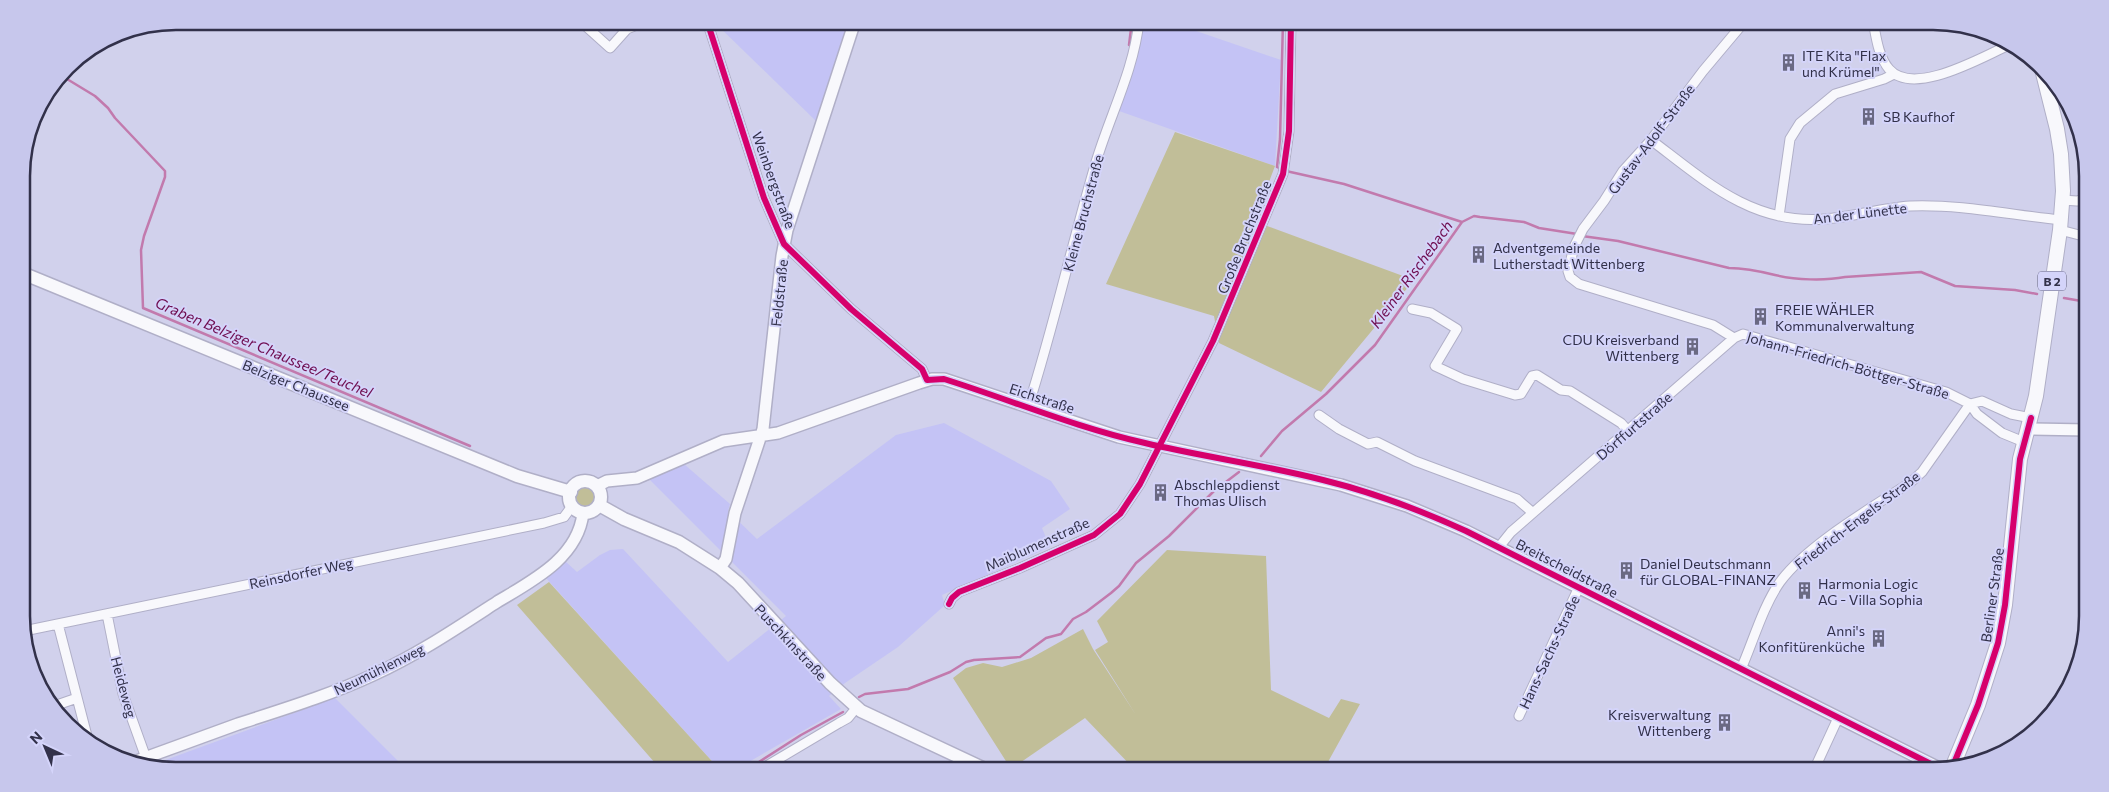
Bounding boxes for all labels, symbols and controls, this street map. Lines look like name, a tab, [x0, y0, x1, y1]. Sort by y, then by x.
place label: ITE Kita "Flax und Krümel"	[1802, 47, 1887, 80]
building icon: ITE Kita "Flax und Krümel"	[1778, 53, 1798, 73]
street label: Gustav-Adolf-Straße	[1604, 81, 1698, 197]
building icon: SB Kaufhof	[1859, 106, 1879, 126]
place label: SB Kaufhof	[1883, 108, 1955, 125]
street label: Weinbergstraße	[749, 129, 799, 231]
street label: Kleine Bruchstraße	[1059, 153, 1107, 273]
street label: Große Bruchstraße	[1214, 178, 1274, 296]
street label: An der Lünette	[1812, 199, 1908, 227]
water label: Kleiner Rischebach	[1366, 217, 1456, 331]
place label: Adventgemeinde Lutherstadt Wittenberg	[1493, 239, 1645, 272]
building icon: Adventgemeinde Lutherstadt Wittenberg	[1469, 245, 1489, 265]
street label: Feldstraße	[767, 259, 791, 327]
road number: B 2	[2038, 272, 2066, 290]
water label: Graben Belziger Chaussee/Teuchel	[153, 293, 375, 401]
place label: FREIE WÄHLER Kommunalverwaltung	[1775, 301, 1915, 334]
building icon: FREIE WÄHLER Kommunalverwaltung	[1751, 307, 1771, 327]
street label: Johann-Friedrich-Böttger-Straße	[1745, 328, 1951, 402]
place label: CDU Kreisverband Wittenberg	[1563, 331, 1679, 364]
building icon: CDU Kreisverband Wittenberg	[1683, 337, 1703, 357]
street label: Belziger Chaussee	[240, 356, 352, 414]
street label: Eichstraße	[1007, 379, 1077, 417]
street label: Dörffurtstraße	[1593, 388, 1675, 464]
street label: Friedrich-Engels-Straße	[1791, 467, 1923, 573]
place label: Abschleppdienst Thomas Ulisch	[1174, 476, 1280, 509]
building icon: Abschleppdienst Thomas Ulisch	[1150, 482, 1170, 502]
street label: Maiblumenstraße	[982, 513, 1092, 575]
street label: Breitscheidstraße	[1513, 535, 1621, 601]
street label: Berliner Straße	[1977, 547, 2007, 643]
street label: Reinsdorfer Weg	[248, 554, 355, 592]
place label: Daniel Deutschmann für GLOBAL-FINANZ	[1640, 555, 1776, 588]
building icon: Daniel Deutschmann für GLOBAL-FINANZ	[1616, 561, 1636, 581]
place label: Harmonia Logic AG - Villa Sophia	[1818, 575, 1923, 608]
building icon: Harmonia Logic AG - Villa Sophia	[1794, 581, 1814, 601]
street label: Hans-Sachs-Straße	[1515, 593, 1583, 711]
street label: Puschkinstraße	[751, 600, 831, 684]
place label: Anni's Konfitürenküche	[1759, 622, 1865, 655]
building icon: Anni's Konfitürenküche	[1869, 628, 1889, 648]
street label: Neumühlenweg	[331, 640, 427, 698]
street label: Heideweg	[108, 655, 140, 720]
place label: Kreisverwaltung Wittenberg	[1608, 706, 1711, 739]
building icon: Kreisverwaltung Wittenberg	[1715, 712, 1735, 732]
north arrow	[20, 722, 70, 772]
text: N	[26, 728, 45, 747]

